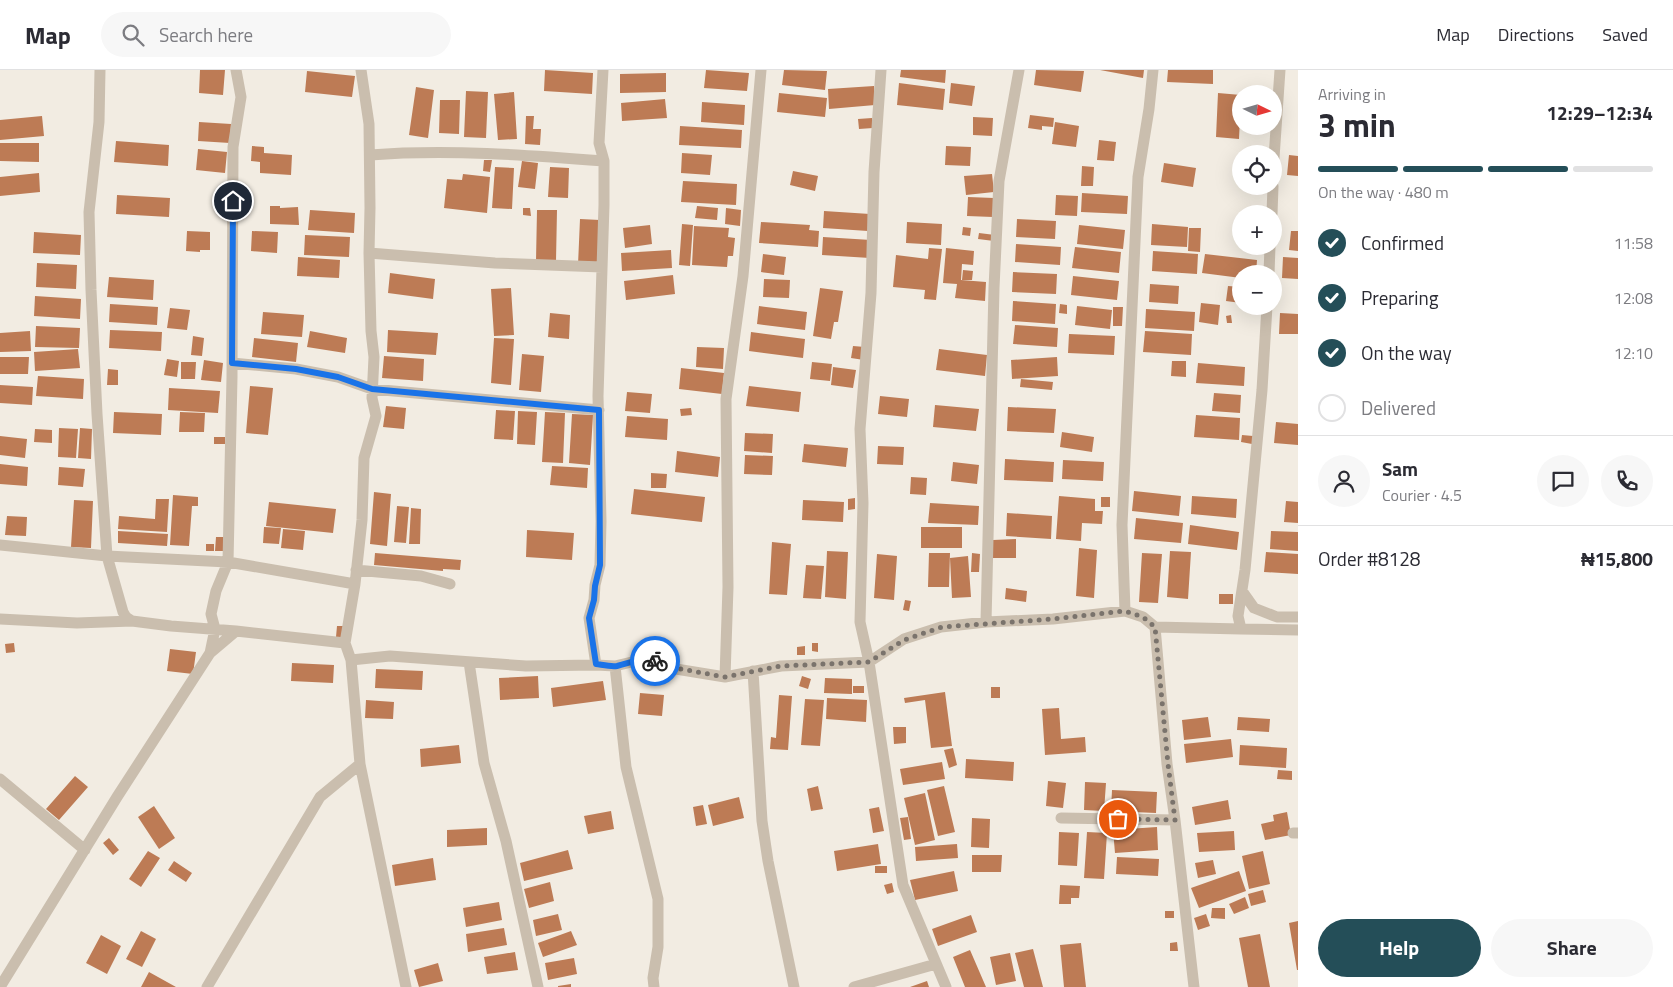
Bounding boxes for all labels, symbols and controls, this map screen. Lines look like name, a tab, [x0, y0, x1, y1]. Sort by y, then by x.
search box	[101, 12, 451, 57]
text: Map	[25, 17, 71, 53]
text: Search here	[159, 20, 253, 49]
icon: search	[119, 21, 147, 49]
text: Map	[1436, 21, 1470, 48]
text: Directions	[1498, 21, 1574, 48]
text: Saved	[1602, 21, 1648, 48]
text: Arriving in	[1318, 82, 1386, 106]
north arrow	[1232, 85, 1282, 135]
map controls	[1232, 85, 1282, 315]
text: 12:29–12:34	[1546, 98, 1653, 127]
text: 3 min	[1318, 101, 1396, 149]
button: locate	[1232, 145, 1282, 195]
pin	[212, 180, 254, 222]
text: On the way · 480 m	[1318, 180, 1449, 204]
icon: home	[219, 187, 247, 215]
button: +	[1232, 205, 1282, 255]
text: Confirmed	[1361, 228, 1444, 257]
icon: check	[1318, 229, 1346, 257]
text: 11:58	[1614, 231, 1653, 255]
button: −	[1232, 265, 1282, 315]
text: Preparing	[1361, 283, 1438, 312]
icon: check	[1318, 284, 1346, 312]
text: 12:08	[1614, 286, 1653, 310]
text: On the way	[1361, 338, 1452, 367]
icon: check	[1318, 339, 1346, 367]
text: 12:10	[1614, 341, 1653, 365]
text: Delivered	[1361, 393, 1436, 422]
text: Sam	[1382, 454, 1418, 483]
button: person	[1318, 455, 1370, 507]
button: chat	[1537, 455, 1589, 507]
button: phone	[1601, 455, 1653, 507]
text: Courier · 4.5	[1382, 483, 1462, 507]
text: Order #8128	[1318, 544, 1420, 573]
text: ₦15,800	[1581, 544, 1653, 573]
courier	[630, 636, 680, 686]
icon: bike	[641, 647, 669, 675]
pin	[1097, 798, 1139, 840]
icon: bag	[1104, 805, 1132, 833]
button: Help	[1318, 919, 1481, 977]
button: Share	[1491, 919, 1653, 977]

